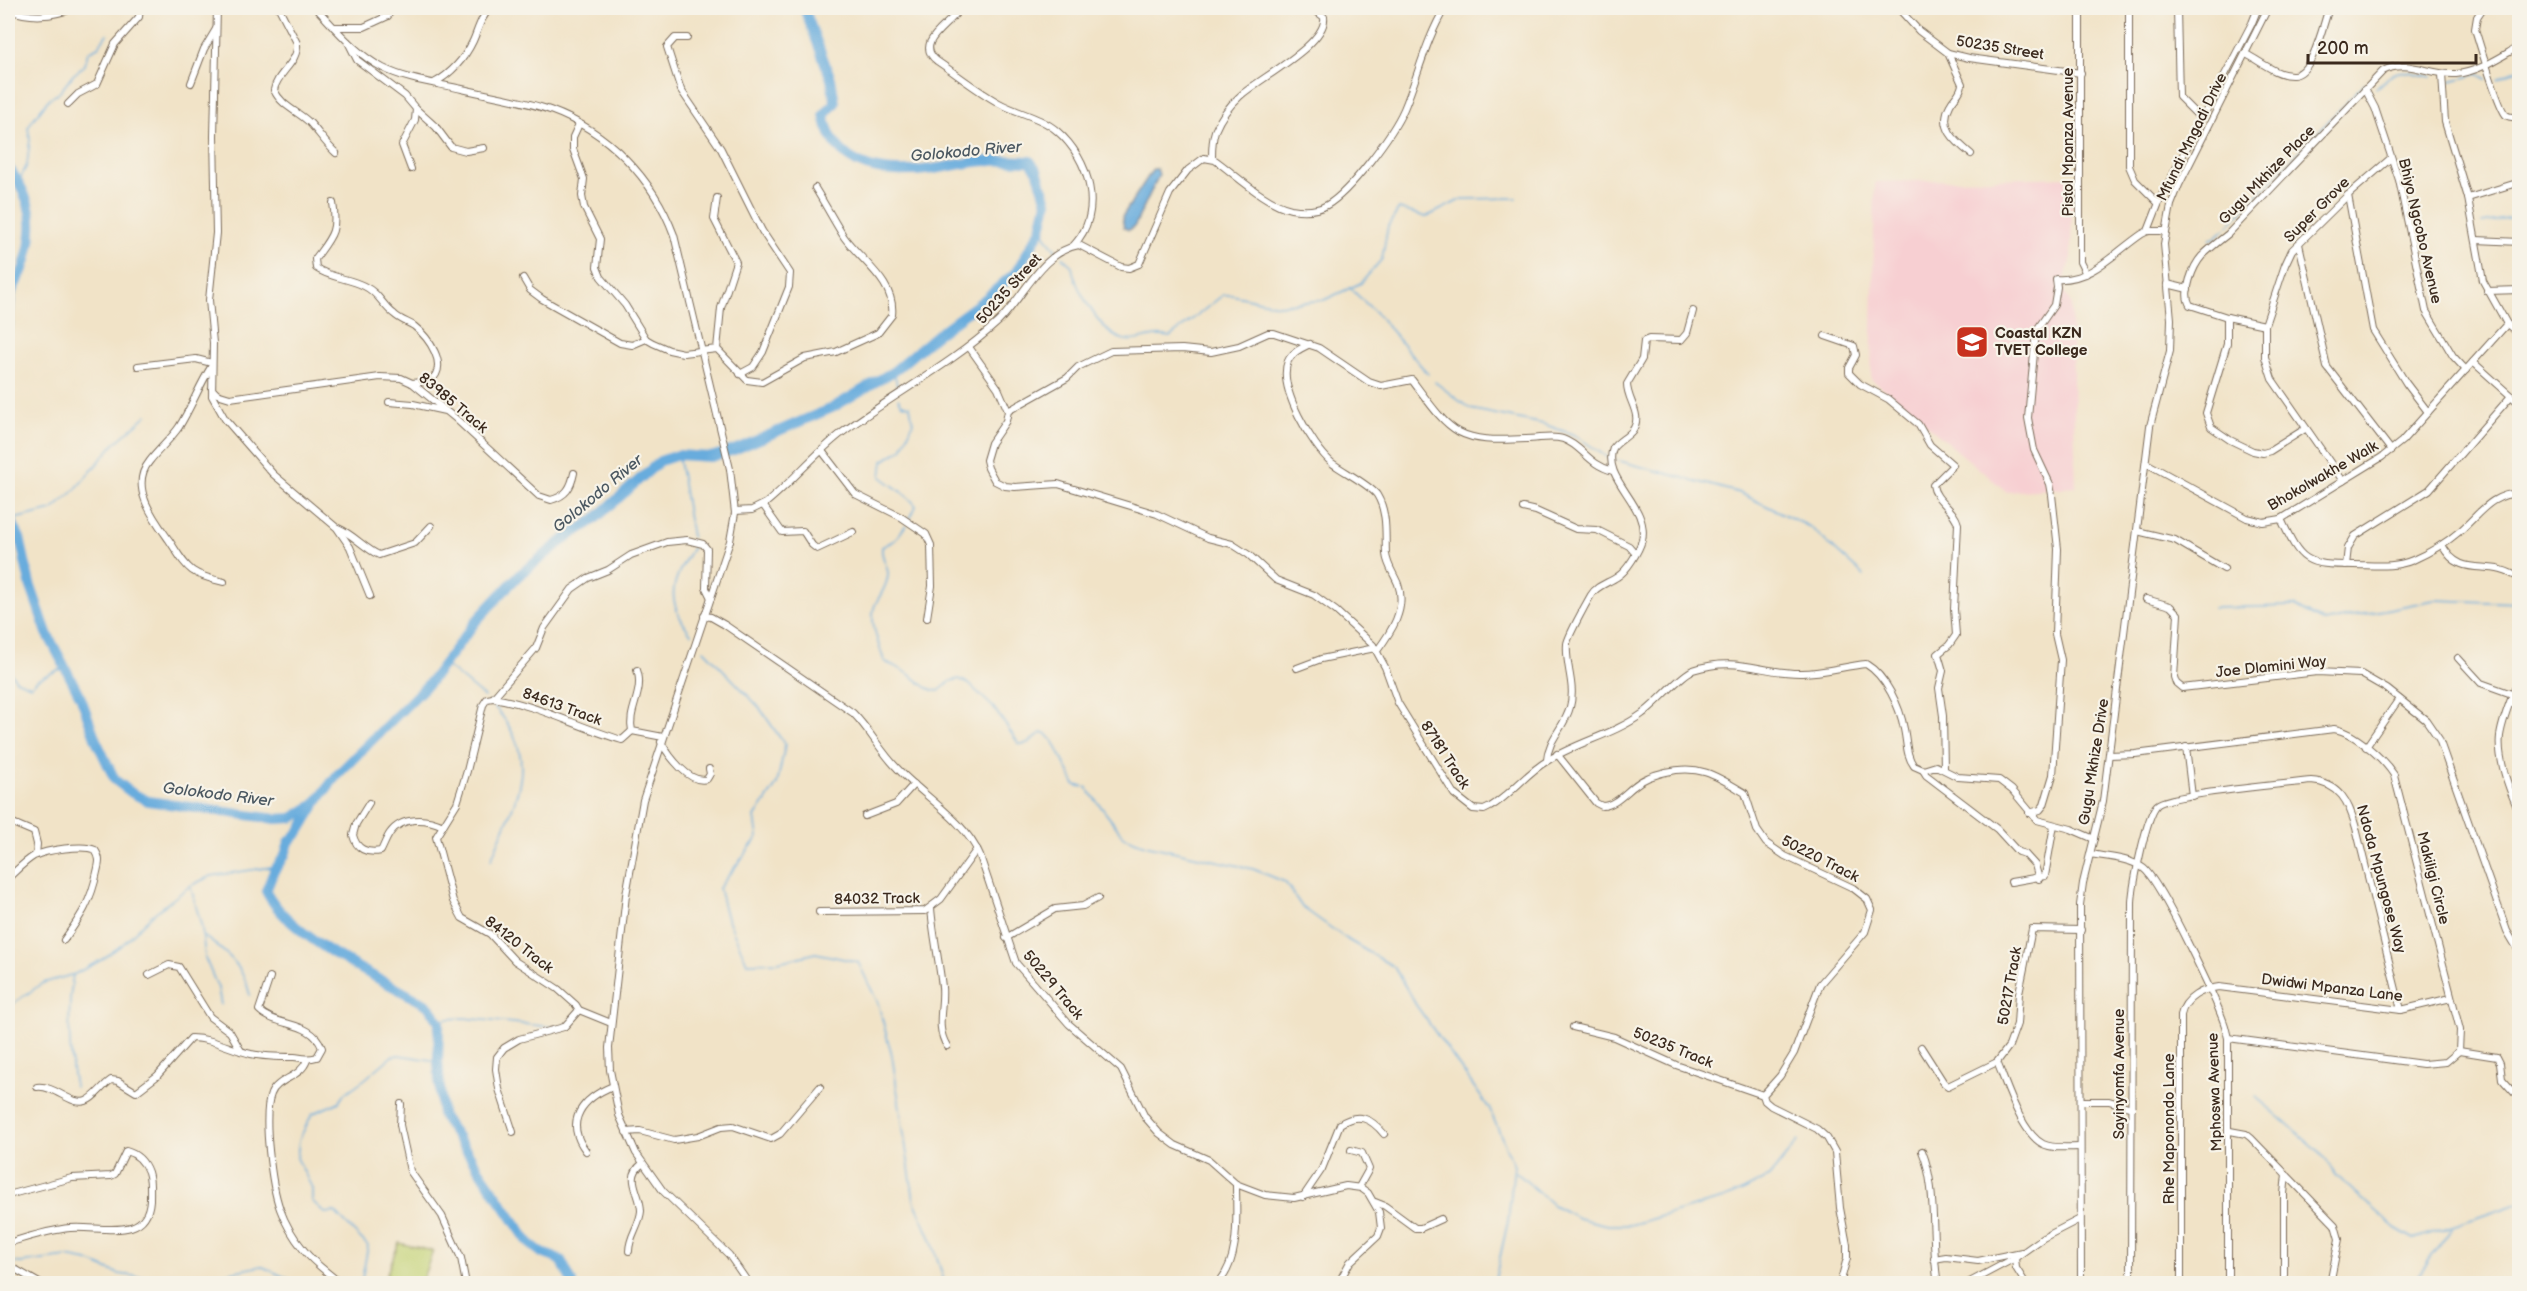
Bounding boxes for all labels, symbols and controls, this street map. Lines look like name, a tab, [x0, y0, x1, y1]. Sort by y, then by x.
scale bar	[2308, 27, 2476, 65]
street label: 50235 Street	[1955, 32, 2046, 64]
text: 200 m	[2317, 38, 2369, 59]
street label: Pistol Mpanza Avenue	[2059, 67, 2078, 216]
street label: Mfundi Mngadi Drive	[2153, 70, 2231, 204]
street label: Gugu Mkhize Place	[2215, 121, 2319, 229]
water label: Golokodo River	[910, 138, 1023, 166]
street label: Bhiyo Ngcobo Avenue	[2394, 156, 2446, 306]
street label: Super Grove	[2280, 173, 2354, 247]
street label: 50235 Street	[972, 249, 1046, 328]
school or university icon: Coastal KZN TVET College	[1954, 324, 1990, 360]
place label: Coastal KZN TVET College	[1995, 324, 2088, 360]
street label: 83985 Track	[414, 368, 492, 438]
street label: Bhokolwakhe Walk	[2264, 436, 2382, 515]
water label: Golokodo River	[549, 450, 648, 537]
street label: Joe Dlamini Way	[2215, 652, 2327, 682]
street label: 84613 Track	[520, 684, 605, 730]
street label: Gugu Mkhize Drive	[2075, 697, 2113, 827]
street label: 87181 Track	[1416, 717, 1474, 793]
water label: Golokodo River	[162, 779, 276, 811]
street label: Ndoda Mpungose Way	[2352, 803, 2410, 956]
street label: Makiligi Circle	[2412, 830, 2454, 926]
street label: 50220 Track	[1778, 831, 1863, 887]
street label: 84032 Track	[834, 889, 921, 909]
street label: 84120 Track	[481, 912, 558, 978]
street label: 50217 Track	[1994, 945, 2026, 1027]
street label: 50229 Track	[1019, 946, 1088, 1024]
street label: Dwidwi Mpanza Lane	[2260, 970, 2404, 1006]
street label: Sayinyomfa Avenue	[2110, 1009, 2129, 1139]
street label: 50235 Track	[1630, 1023, 1716, 1073]
street label: Mphoswa Avenue	[2203, 1032, 2227, 1152]
street label: Rhe Maponondo Lane	[2160, 1053, 2179, 1205]

